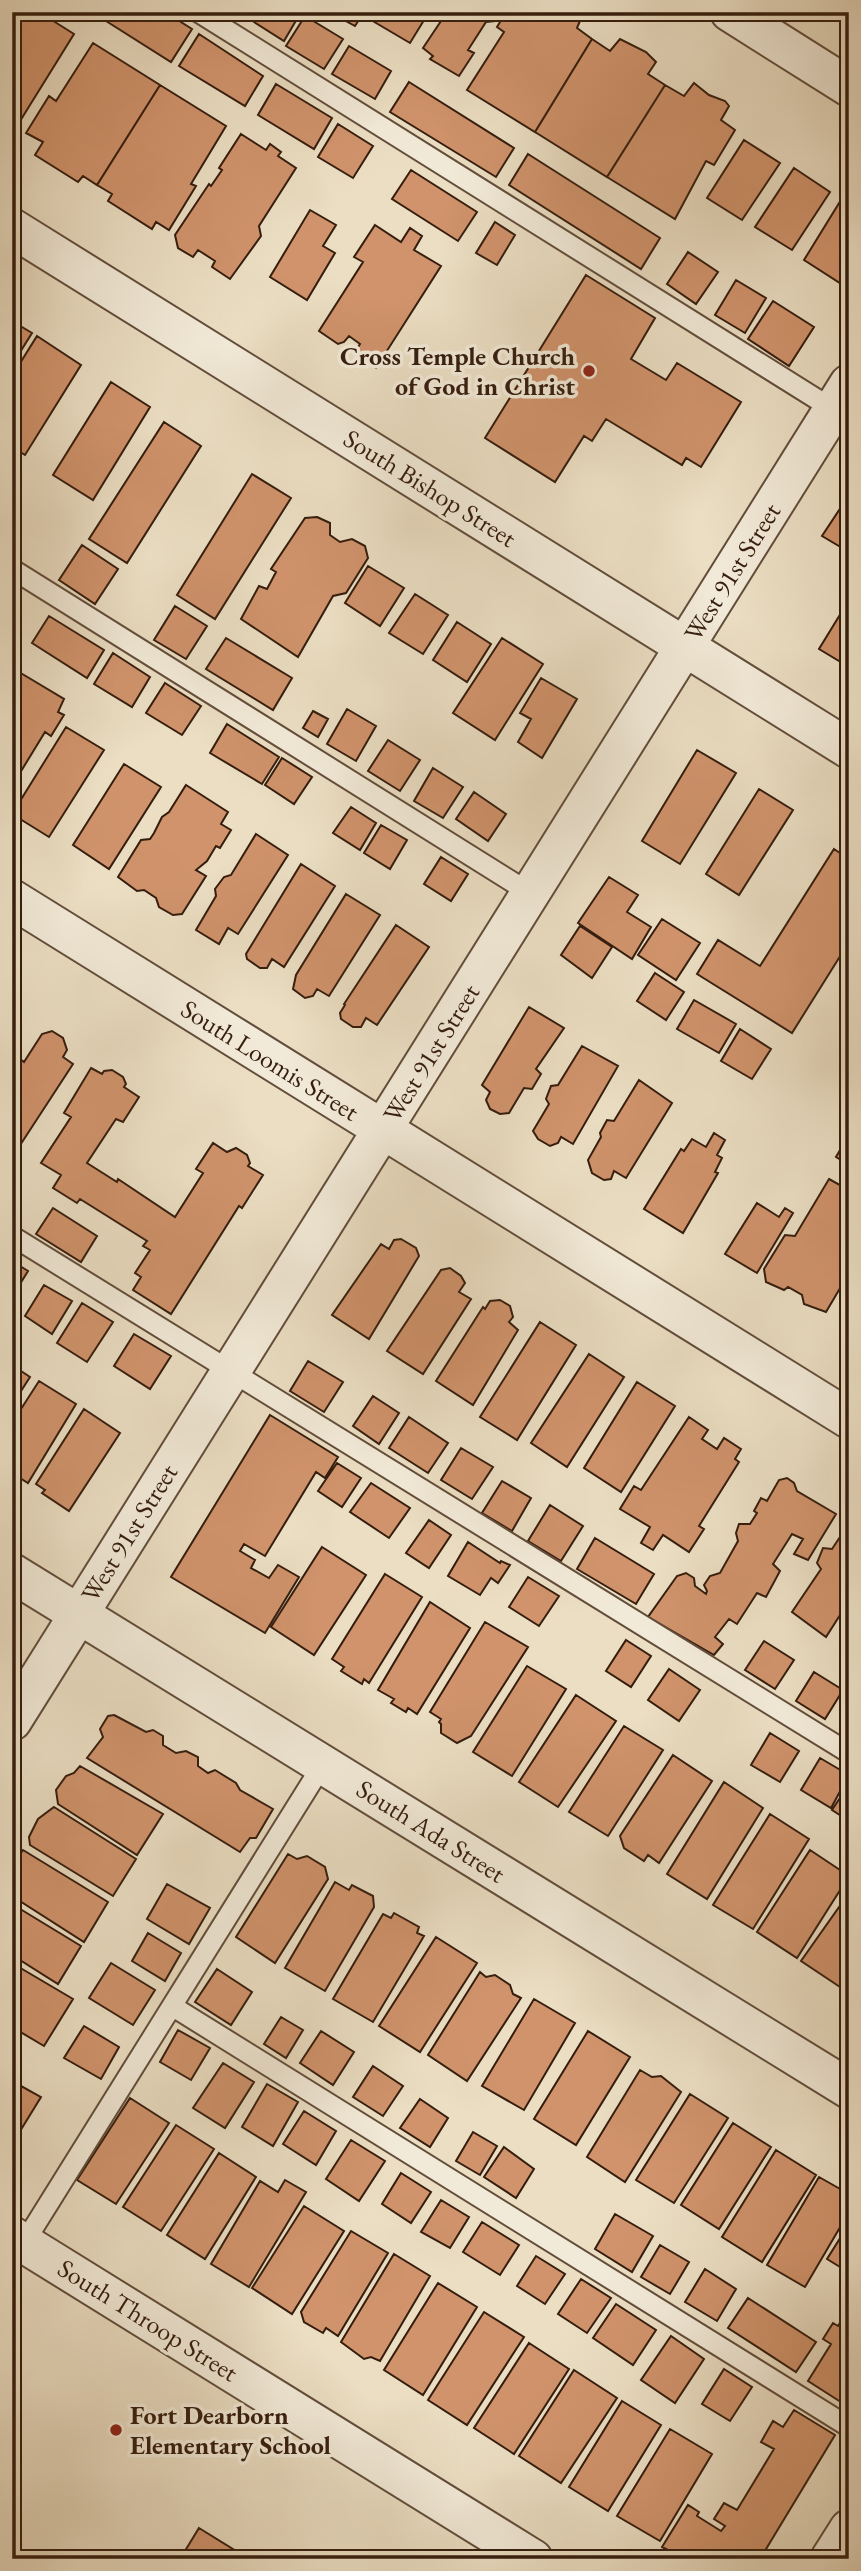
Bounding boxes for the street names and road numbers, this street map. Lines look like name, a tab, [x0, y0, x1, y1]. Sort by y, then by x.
street label: South Bishop Street	[337, 421, 523, 555]
street label: West 91st Street	[676, 496, 788, 648]
street label: West 91st Street	[375, 977, 487, 1129]
street label: South Loomis Street	[175, 992, 365, 1128]
street label: West 91st Street	[73, 1457, 185, 1609]
street label: South Ada Street	[350, 1772, 512, 1890]
street label: South Throop Street	[51, 2251, 245, 2389]

